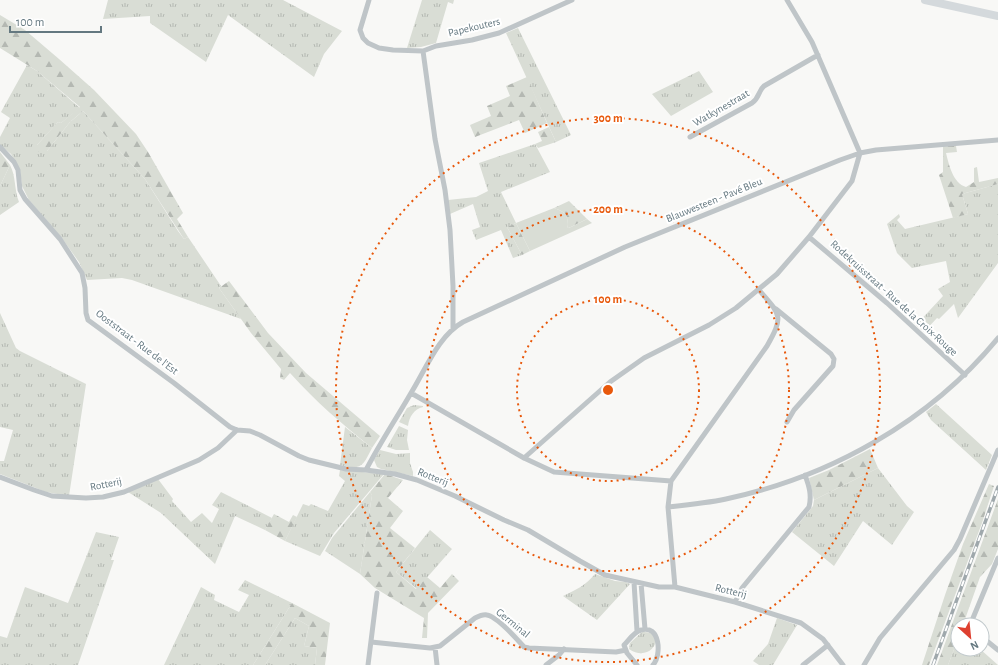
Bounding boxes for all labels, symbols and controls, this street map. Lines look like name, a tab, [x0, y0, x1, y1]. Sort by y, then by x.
scale bar	[10, 8, 101, 34]
text: 100 m	[16, 16, 44, 28]
street label: Papekouters	[447, 16, 501, 38]
street label: Watkynestraat	[691, 87, 751, 129]
text: 300 m	[593, 112, 623, 124]
street label: Blauwesteen - Pavé Bleu	[664, 175, 764, 224]
text: 200 m	[593, 203, 623, 215]
street label: Rodekruisstraat - Rue de la Croix-Rouge	[828, 238, 960, 358]
text: 100 m	[594, 293, 622, 305]
street label: Ooststraat - Rue de l'Est	[94, 308, 181, 377]
centre of rings	[601, 383, 615, 397]
street label: Rotterij	[416, 466, 450, 488]
street label: Rotterij	[89, 476, 123, 492]
street label: Rotterij	[714, 582, 748, 600]
street label: Germinal	[494, 606, 532, 640]
north arrow	[950, 617, 990, 657]
text: N	[968, 639, 980, 652]

